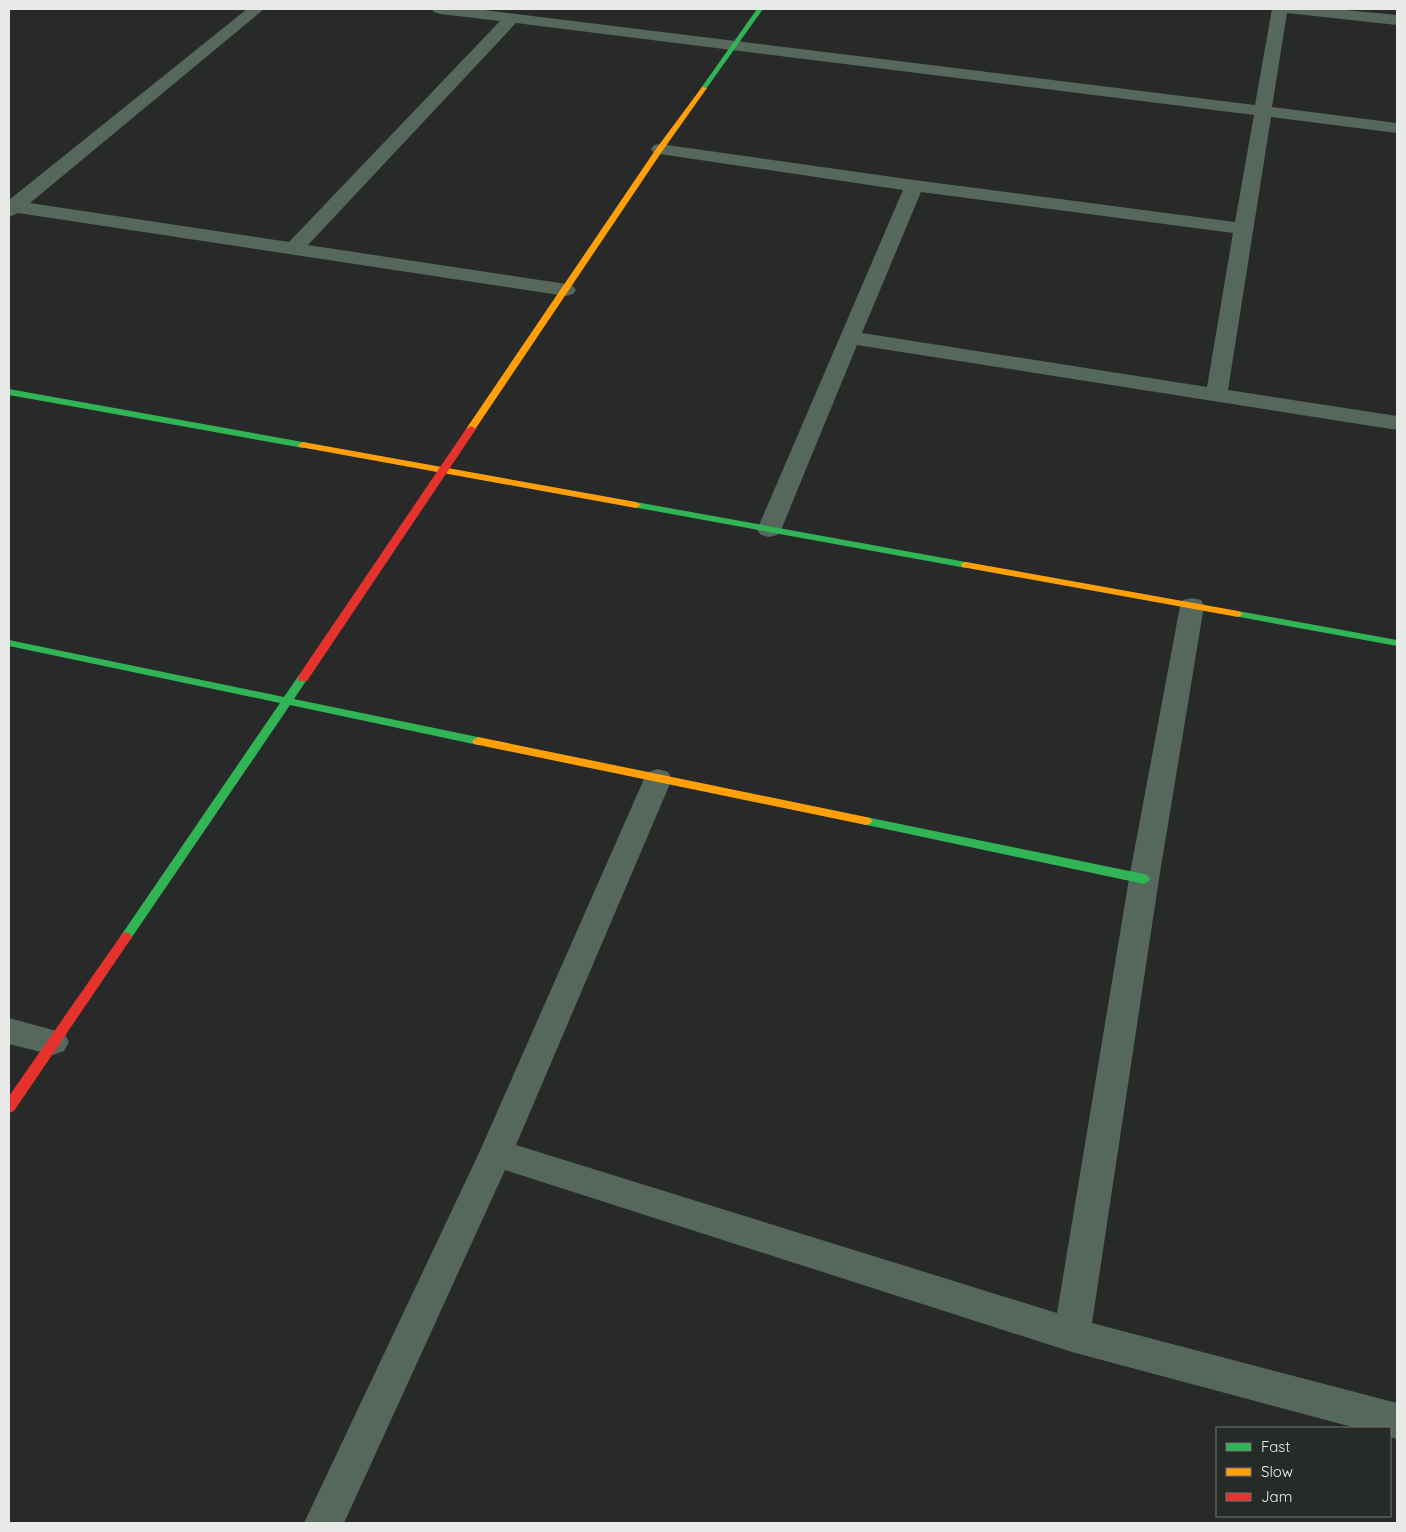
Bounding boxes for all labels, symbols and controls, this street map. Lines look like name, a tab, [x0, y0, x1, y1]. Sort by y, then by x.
legend	[1216, 1427, 1391, 1517]
text: Fast	[1261, 1437, 1290, 1456]
text: Slow	[1261, 1462, 1293, 1481]
text: Jam	[1261, 1487, 1292, 1506]

